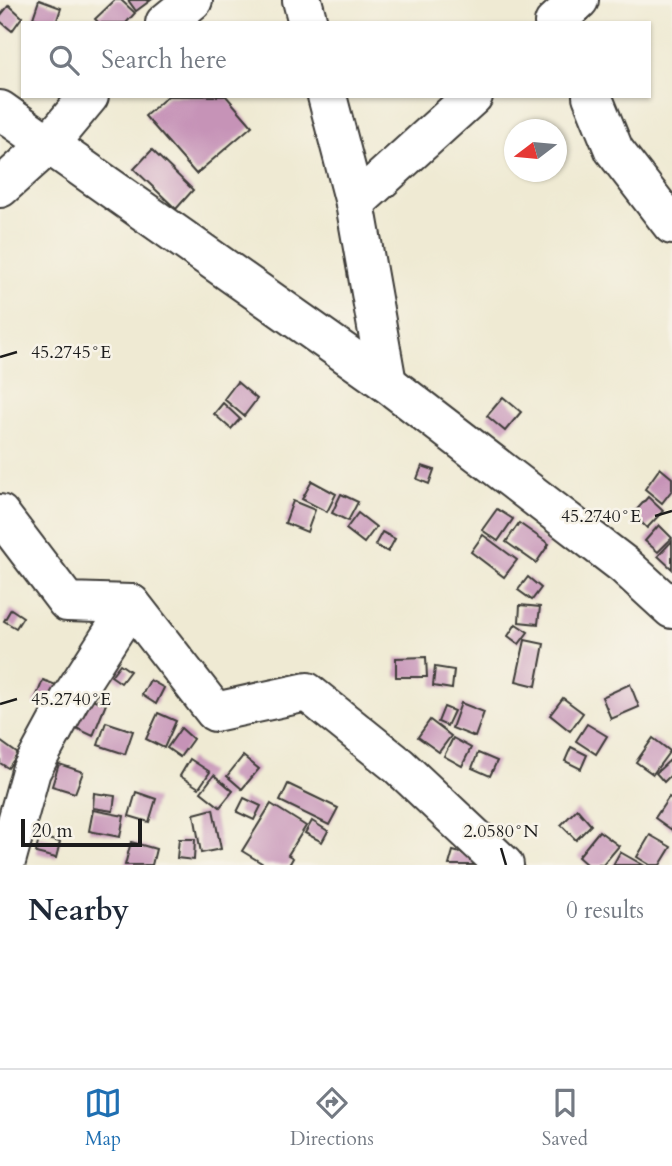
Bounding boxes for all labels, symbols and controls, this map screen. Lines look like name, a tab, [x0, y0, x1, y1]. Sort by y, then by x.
search box	[21, 21, 651, 98]
icon: search	[45, 41, 83, 79]
text: Search here	[101, 42, 227, 77]
north arrow	[504, 119, 567, 182]
text: 45.2745°E	[31, 340, 111, 365]
text: 45.2740°E	[561, 504, 641, 529]
text: 45.2740°E	[31, 687, 111, 712]
scale bar	[21, 816, 142, 848]
text: 20 m	[32, 818, 73, 844]
text: 2.0580°N	[463, 819, 539, 844]
text: Nearby	[28, 890, 129, 931]
text: 0 results	[566, 895, 644, 926]
tab: Map	[84, 1084, 122, 1152]
tab: Directions	[290, 1084, 374, 1152]
tab: Saved	[542, 1084, 588, 1152]

